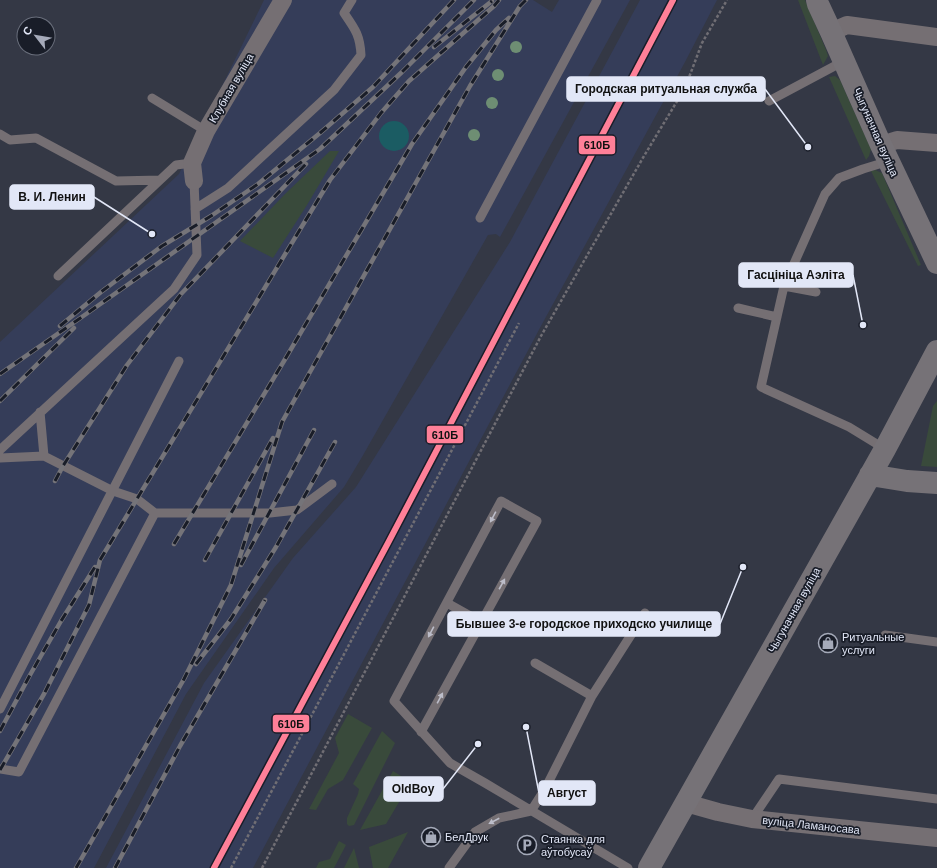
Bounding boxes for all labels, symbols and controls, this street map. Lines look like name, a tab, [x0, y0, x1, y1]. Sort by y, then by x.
north arrow	[16, 16, 56, 56]
text: С	[20, 24, 35, 37]
street label: Клубная вуліца	[206, 50, 256, 125]
callout: Городская ритуальная служба	[567, 77, 765, 101]
text: Городская ритуальная служба	[575, 82, 757, 96]
street label: Чыгуначная вуліца	[851, 86, 901, 179]
line badge: 610Б	[578, 135, 616, 155]
text: 610Б	[584, 139, 610, 151]
callout: В. И. Ленин	[10, 185, 94, 209]
text: В. И. Ленин	[18, 190, 86, 204]
callout: Гасцініца Аэліта	[739, 263, 853, 287]
text: Гасцініца Аэліта	[747, 268, 845, 282]
line badge: 610Б	[426, 425, 464, 444]
text: 610Б	[432, 429, 458, 441]
one-way arrow	[489, 511, 496, 523]
street label: Чыгуначная вуліца	[766, 564, 823, 655]
one-way arrow	[499, 578, 505, 590]
callout: Бывшее 3-е городское приходско училище	[448, 612, 720, 636]
text: Бывшее 3-е городское приходско училище	[456, 617, 713, 631]
one-way arrow	[428, 626, 435, 637]
place label: Ритуальные услуги	[842, 631, 904, 656]
shop icon: Ритуальные услуги	[817, 632, 839, 654]
one-way arrow	[437, 692, 443, 704]
line badge: 610Б	[272, 714, 310, 733]
text: 610Б	[278, 718, 304, 730]
callout: OldBoy	[384, 777, 443, 801]
callout: Август	[539, 781, 595, 805]
text: OldBoy	[392, 782, 435, 796]
text: Август	[547, 786, 587, 800]
street label: вуліца Ламаносава	[762, 814, 861, 836]
one-way arrow	[488, 818, 500, 825]
shop icon: БелДрук	[420, 826, 442, 848]
place label: БелДрук	[445, 831, 488, 843]
place label: Стаянка для аўтобусаў	[541, 833, 605, 858]
parking icon: Стаянка для аўтобусаў	[516, 834, 538, 856]

